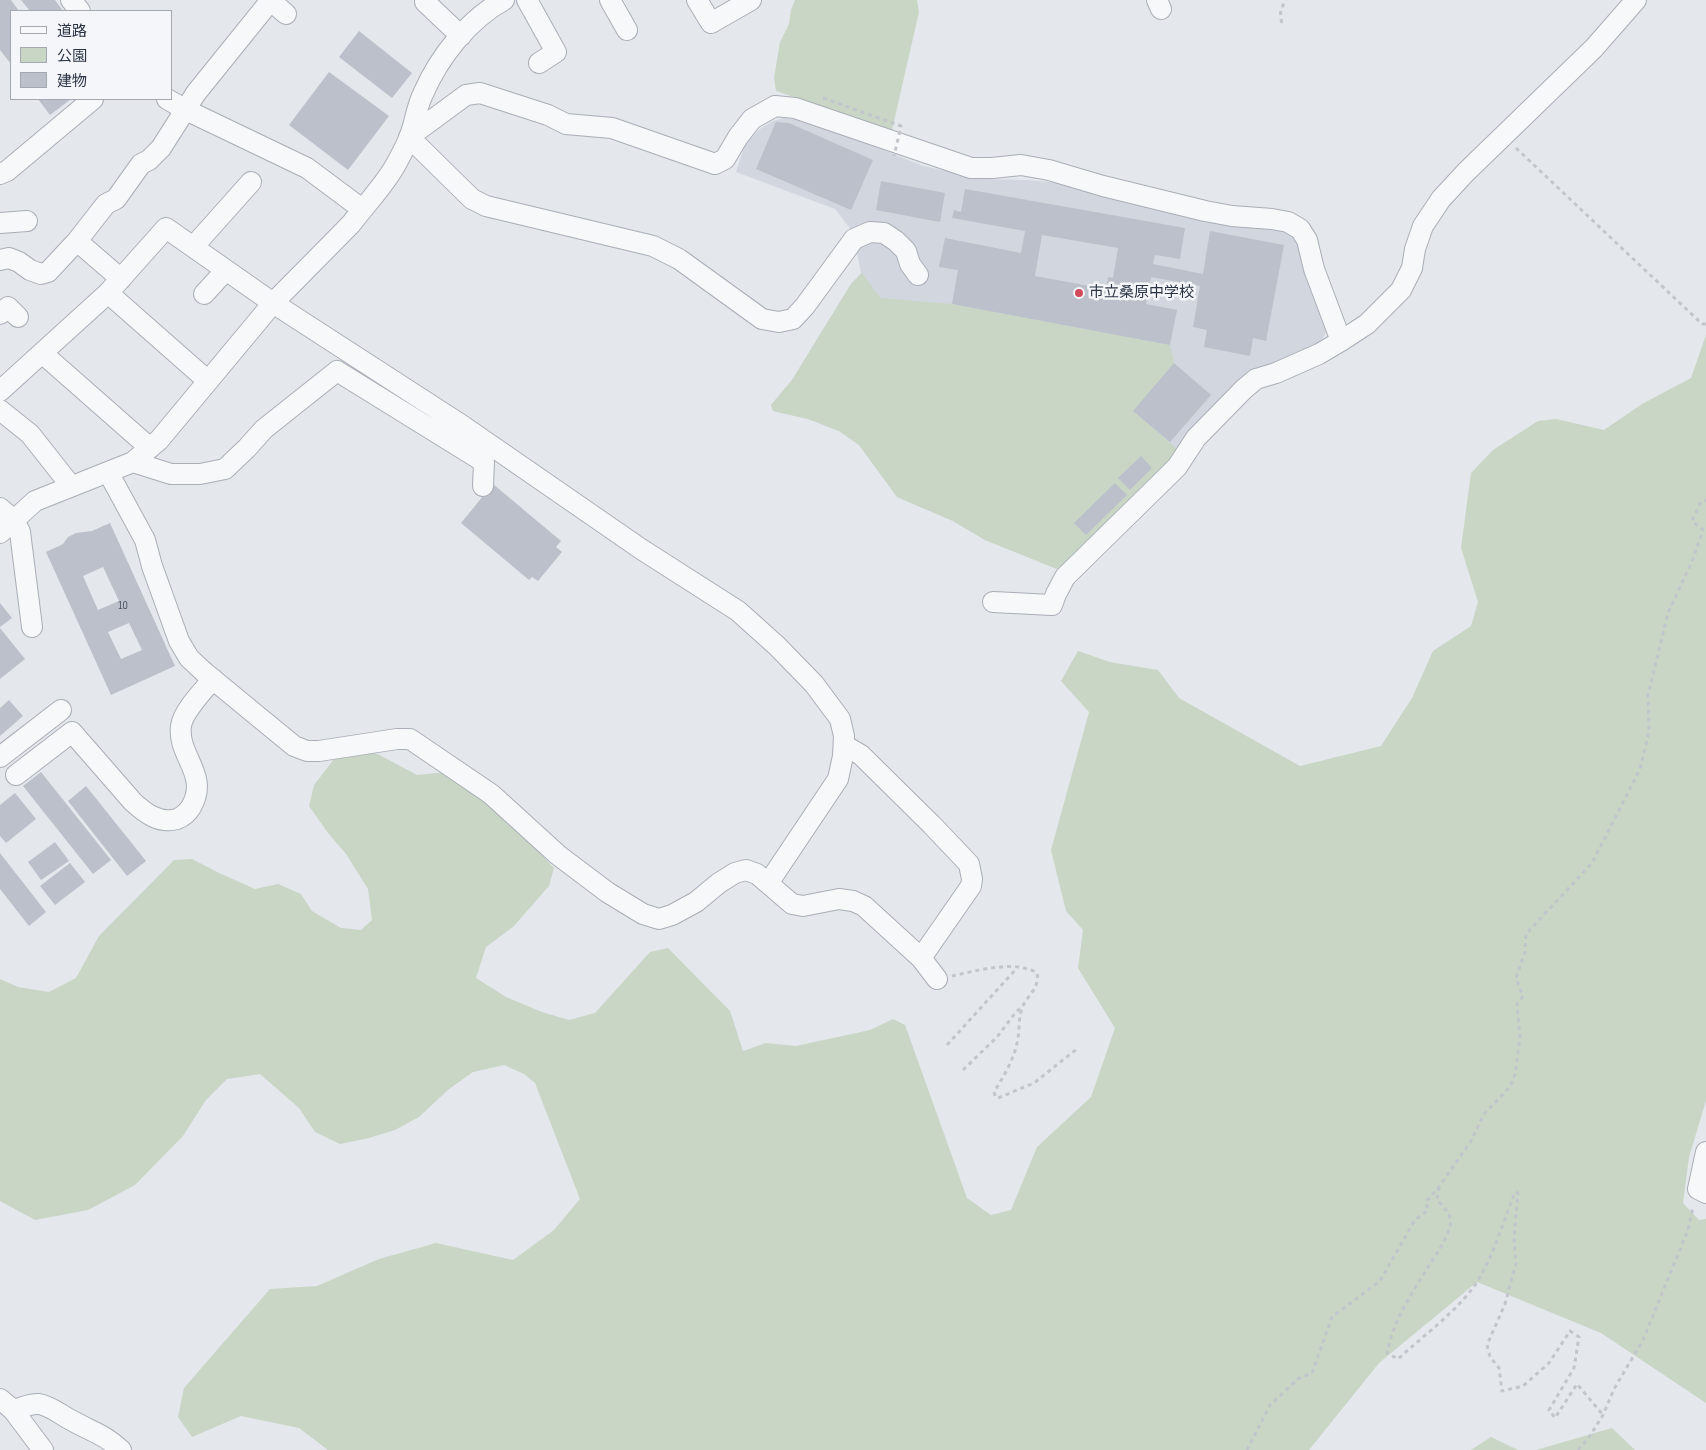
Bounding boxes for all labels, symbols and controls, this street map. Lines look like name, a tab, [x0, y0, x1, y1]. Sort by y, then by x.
legend	[10, 10, 172, 100]
text: 道路	[57, 22, 87, 41]
text: 公園	[57, 47, 87, 66]
text: 建物	[57, 72, 87, 91]
place label: 市立桑原中学校	[1089, 284, 1194, 302]
marker: 市立桑原中学校	[1073, 287, 1085, 299]
house number: 10	[118, 599, 128, 613]

